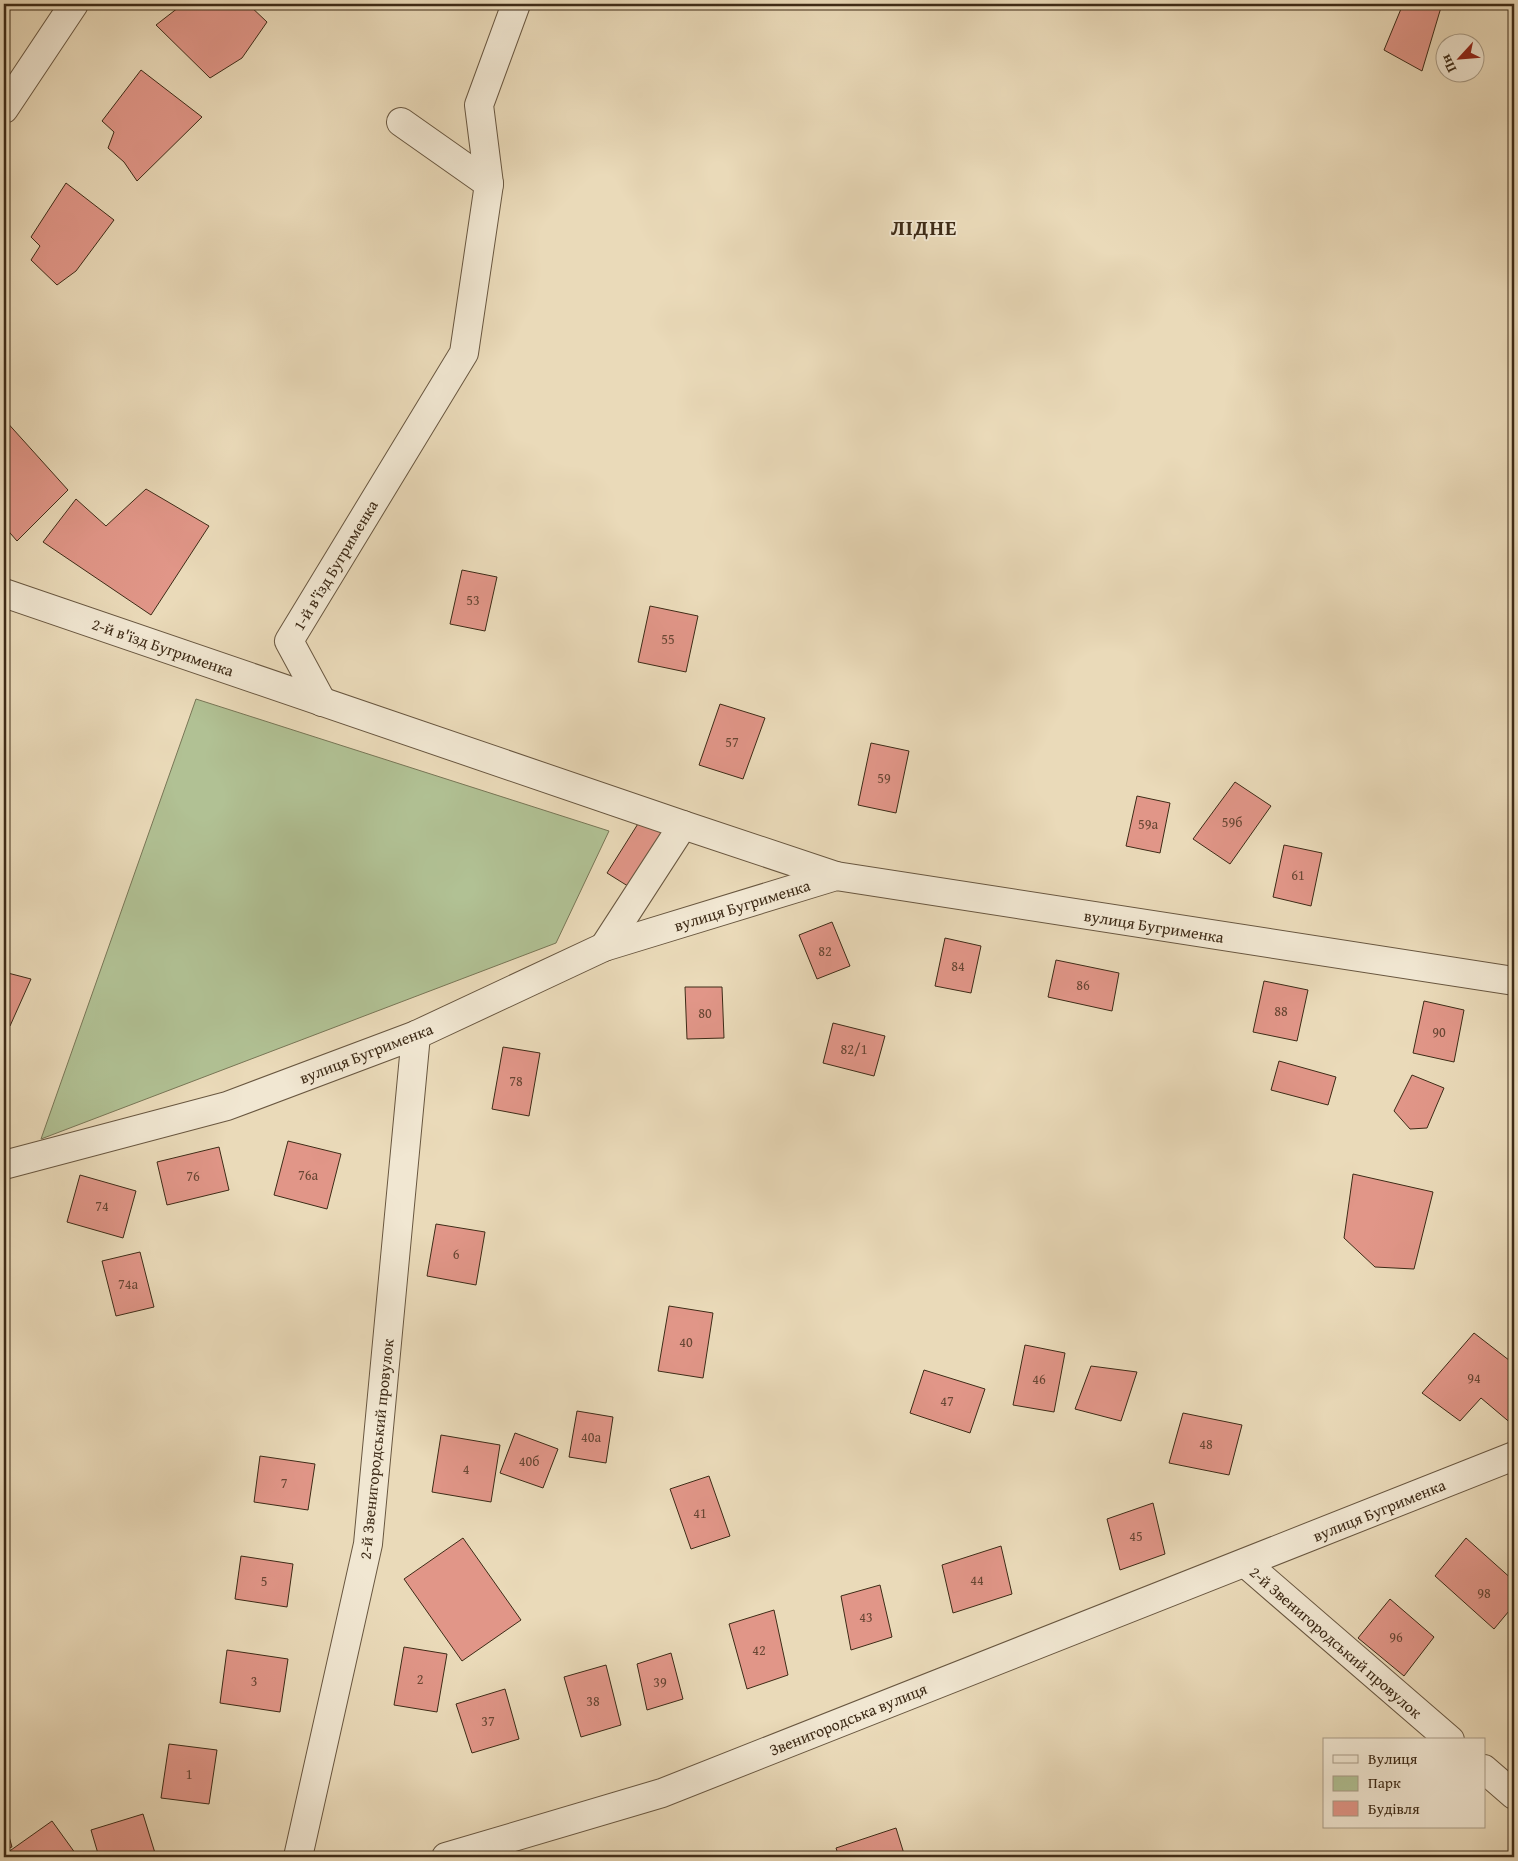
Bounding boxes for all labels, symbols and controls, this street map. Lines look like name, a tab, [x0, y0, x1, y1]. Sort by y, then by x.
north arrow	[1436, 32, 1486, 82]
text: Пн	[1435, 51, 1461, 76]
district label: ЛІДНЕ	[891, 212, 957, 243]
street label: 1-й в'їзд Бугрименка	[286, 495, 384, 635]
house number: 53	[466, 590, 480, 610]
street label: 2-й в'їзд Бугрименка	[89, 611, 237, 683]
house number: 55	[661, 629, 675, 649]
house number: 57	[725, 732, 739, 752]
house number: 59	[877, 768, 891, 788]
house number: 59б	[1222, 812, 1242, 832]
house number: 59а	[1138, 814, 1158, 834]
house number: 61	[1291, 865, 1305, 885]
street label: вулиця Бугрименка	[671, 873, 813, 937]
street label: вулиця Бугрименка	[1082, 903, 1226, 949]
house number: 82	[818, 941, 832, 961]
house number: 84	[951, 956, 965, 976]
house number: 86	[1076, 975, 1090, 995]
house number: 88	[1274, 1001, 1288, 1021]
house number: 80	[698, 1003, 712, 1023]
street label: вулиця Бугрименка	[296, 1016, 437, 1090]
house number: 90	[1432, 1022, 1446, 1042]
house number: 82/1	[841, 1039, 867, 1059]
house number: 78	[509, 1071, 523, 1091]
house number: 76а	[298, 1165, 318, 1185]
house number: 76	[186, 1166, 200, 1186]
house number: 74	[95, 1196, 109, 1216]
house number: 6	[453, 1244, 460, 1264]
house number: 74а	[118, 1274, 138, 1294]
house number: 40	[679, 1332, 693, 1352]
street label: 2-й Звенигородський провулок	[352, 1337, 400, 1561]
house number: 94	[1467, 1368, 1481, 1388]
house number: 46	[1032, 1369, 1046, 1389]
house number: 47	[940, 1391, 954, 1411]
house number: 40а	[581, 1427, 601, 1447]
house number: 48	[1199, 1434, 1213, 1454]
house number: 40б	[519, 1451, 539, 1471]
house number: 4	[463, 1459, 470, 1479]
street label: вулиця Бугрименка	[1309, 1472, 1449, 1548]
house number: 7	[281, 1473, 288, 1493]
house number: 41	[693, 1503, 707, 1523]
house number: 45	[1129, 1526, 1143, 1546]
street label: 2-й Звенигородський провулок	[1244, 1560, 1428, 1724]
house number: 44	[970, 1570, 984, 1590]
house number: 5	[261, 1571, 267, 1591]
house number: 98	[1477, 1583, 1491, 1603]
house number: 43	[859, 1607, 873, 1627]
house number: 96	[1389, 1627, 1403, 1647]
house number: 42	[752, 1640, 766, 1660]
house number: 2	[417, 1669, 423, 1689]
house number: 3	[251, 1671, 257, 1691]
house number: 39	[653, 1672, 667, 1692]
street label: Звенигородська вулиця	[765, 1676, 931, 1762]
house number: 38	[586, 1691, 600, 1711]
house number: 37	[481, 1711, 495, 1731]
legend	[1323, 1738, 1486, 1828]
text: Вулиця	[1368, 1748, 1418, 1769]
house number: 1	[186, 1764, 192, 1784]
text: Парк	[1368, 1772, 1401, 1793]
text: Будівля	[1368, 1798, 1420, 1819]

